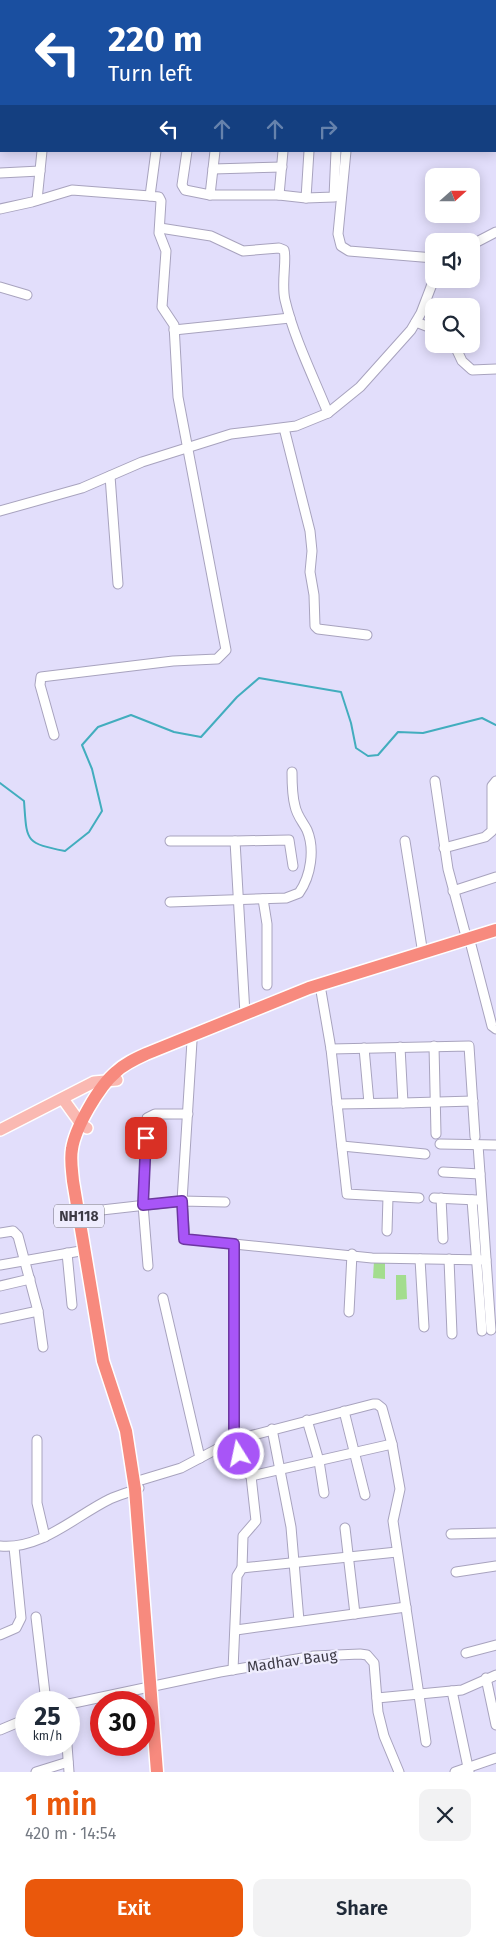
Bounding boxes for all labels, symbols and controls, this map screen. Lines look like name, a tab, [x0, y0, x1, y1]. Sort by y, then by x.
text: 220 m	[108, 18, 203, 60]
icon: left	[25, 20, 90, 85]
text: Turn left	[108, 60, 192, 87]
icon: left	[155, 115, 183, 143]
icon: ahead	[208, 115, 236, 143]
icon: ahead	[261, 115, 289, 143]
icon: right	[314, 115, 342, 143]
north arrow	[425, 168, 480, 222]
map controls	[425, 168, 480, 353]
button: sound	[425, 233, 480, 288]
button: search	[425, 298, 480, 353]
pin	[125, 1117, 167, 1159]
icon: arrive	[132, 1124, 160, 1152]
road number: NH118	[54, 1204, 104, 1228]
position arrow	[212, 1427, 264, 1479]
street label: Madhav Baug	[246, 1646, 338, 1676]
speed limit sign: 30	[90, 1691, 155, 1756]
text: 25	[34, 1702, 61, 1732]
text: km/h	[33, 1729, 62, 1743]
text: 1 min	[25, 1787, 97, 1823]
button: close	[419, 1789, 471, 1841]
text: 420 m · 14:54	[25, 1824, 116, 1843]
button: Exit	[25, 1879, 243, 1937]
button: Share	[253, 1879, 471, 1937]

